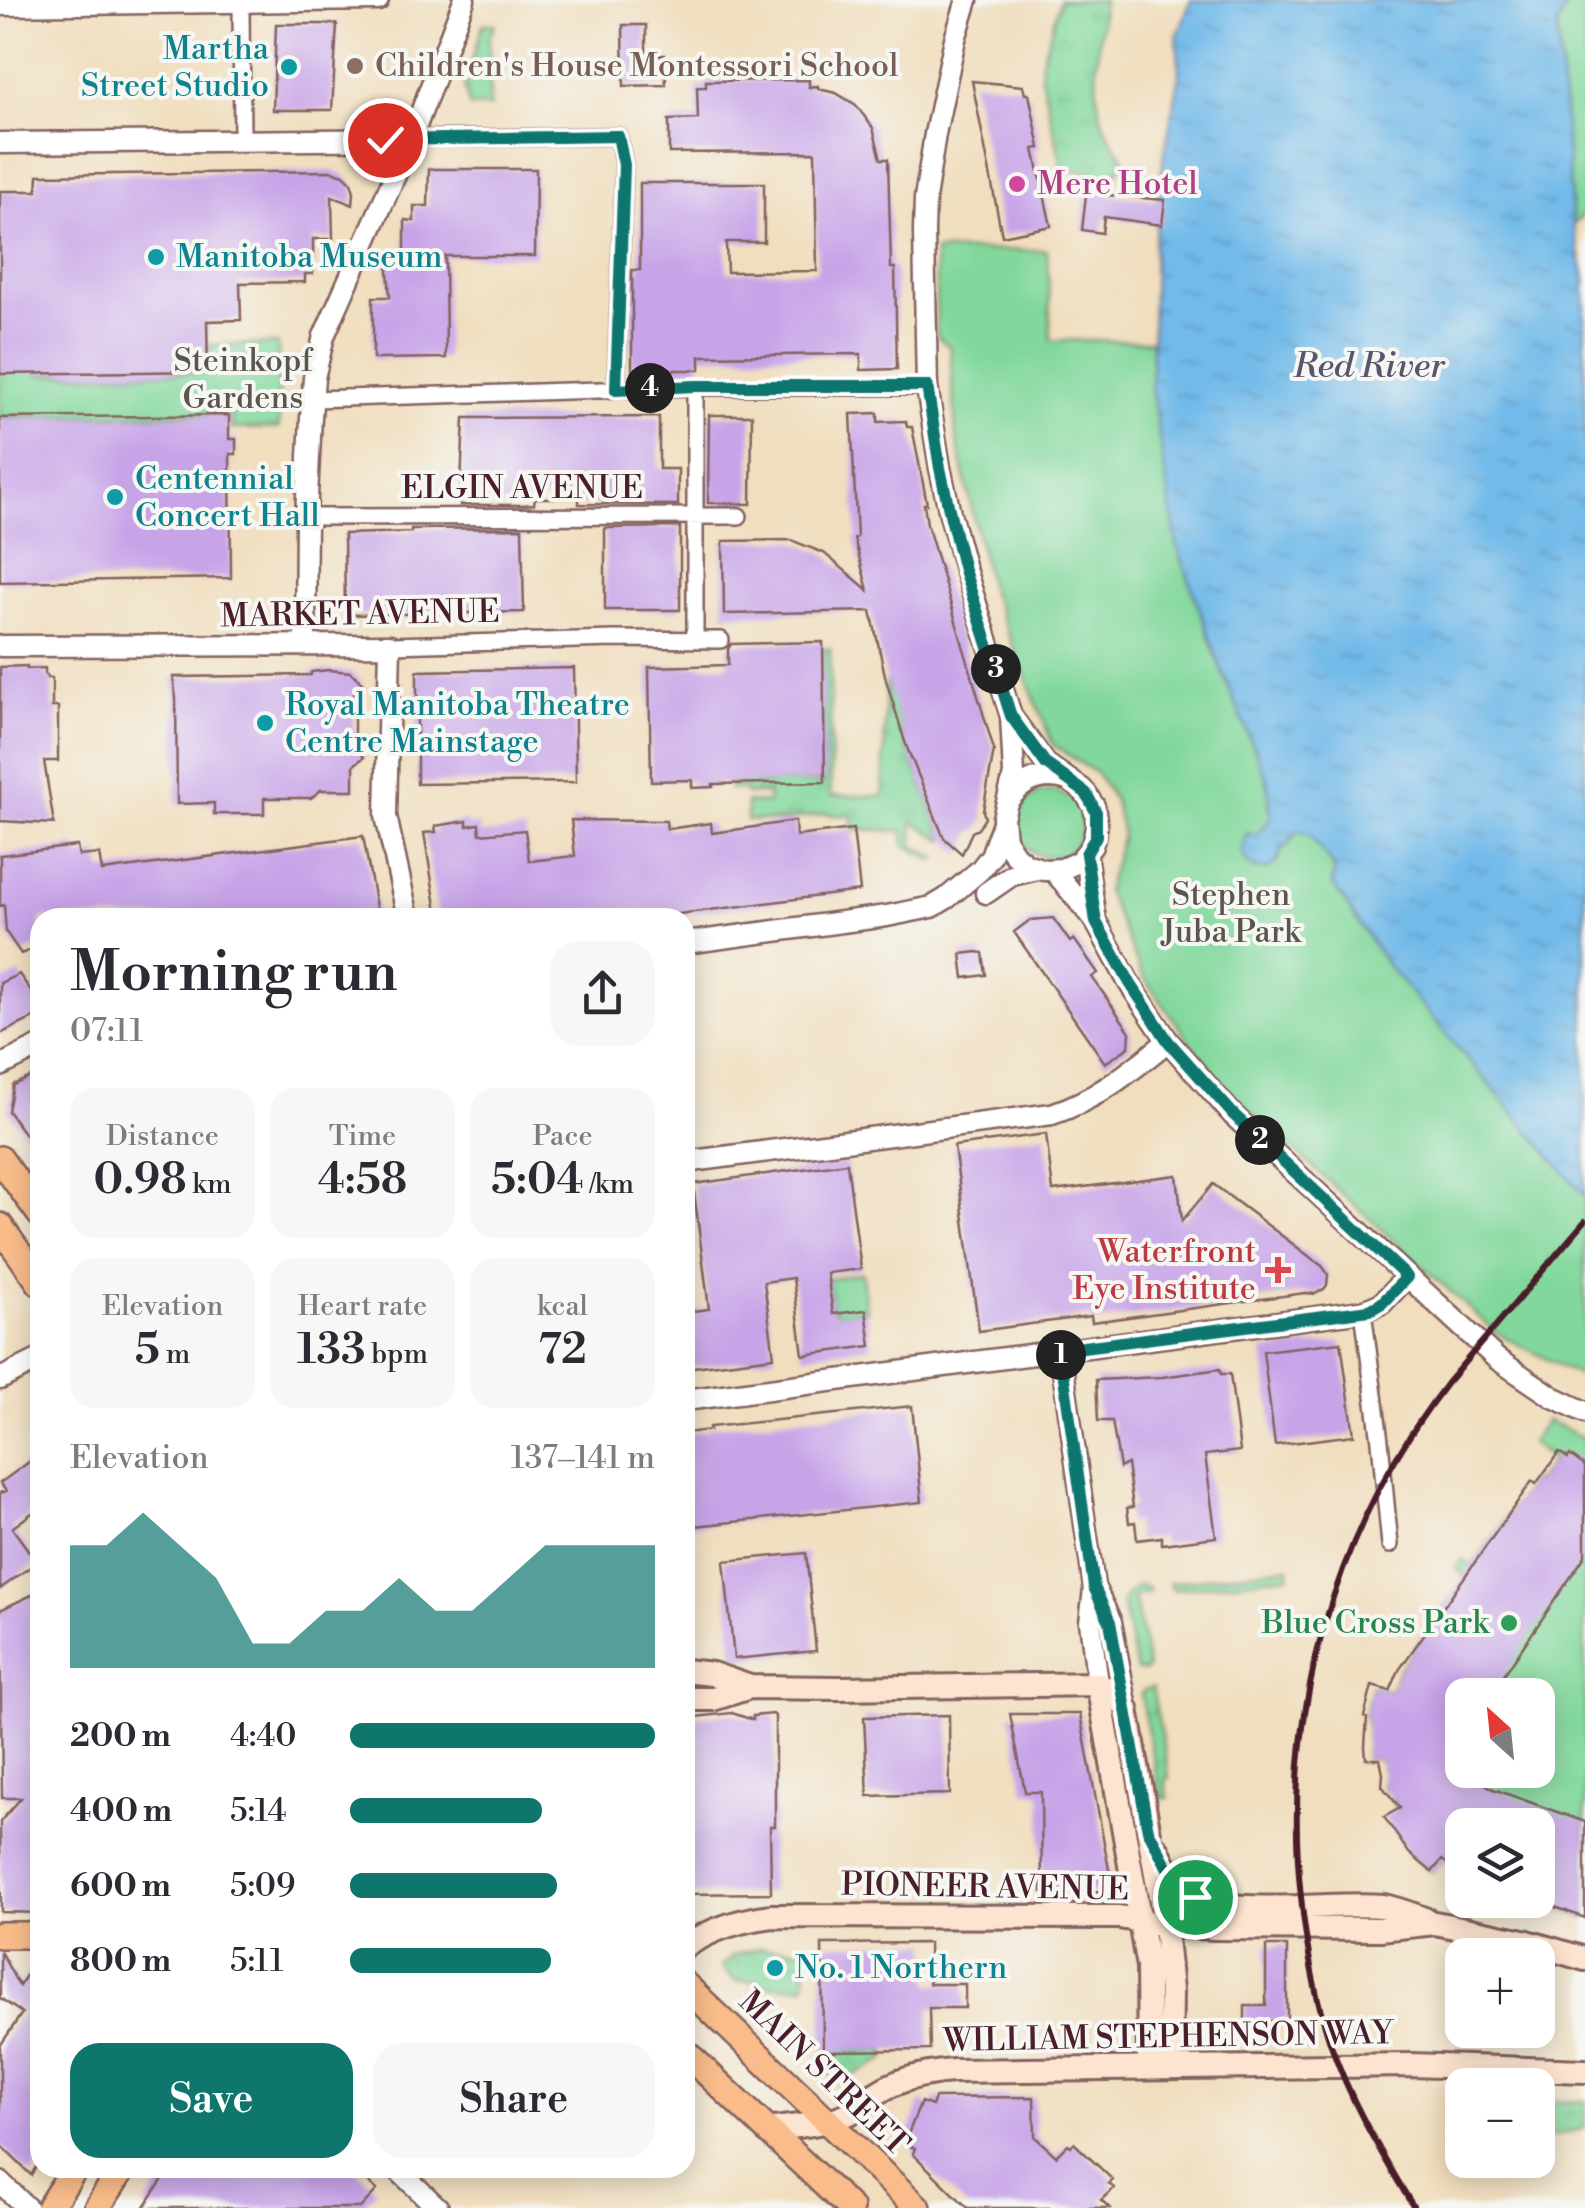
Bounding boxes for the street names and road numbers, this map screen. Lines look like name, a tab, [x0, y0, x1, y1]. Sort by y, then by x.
street label: ELGIN AVENUE	[401, 468, 643, 508]
street label: MARKET AVENUE	[220, 592, 500, 636]
street label: PIONEER AVENUE	[841, 1864, 1129, 1910]
street label: MAIN STREET	[730, 1982, 918, 2164]
street label: WILLIAM STEPHENSON WAY	[942, 2013, 1395, 2061]

